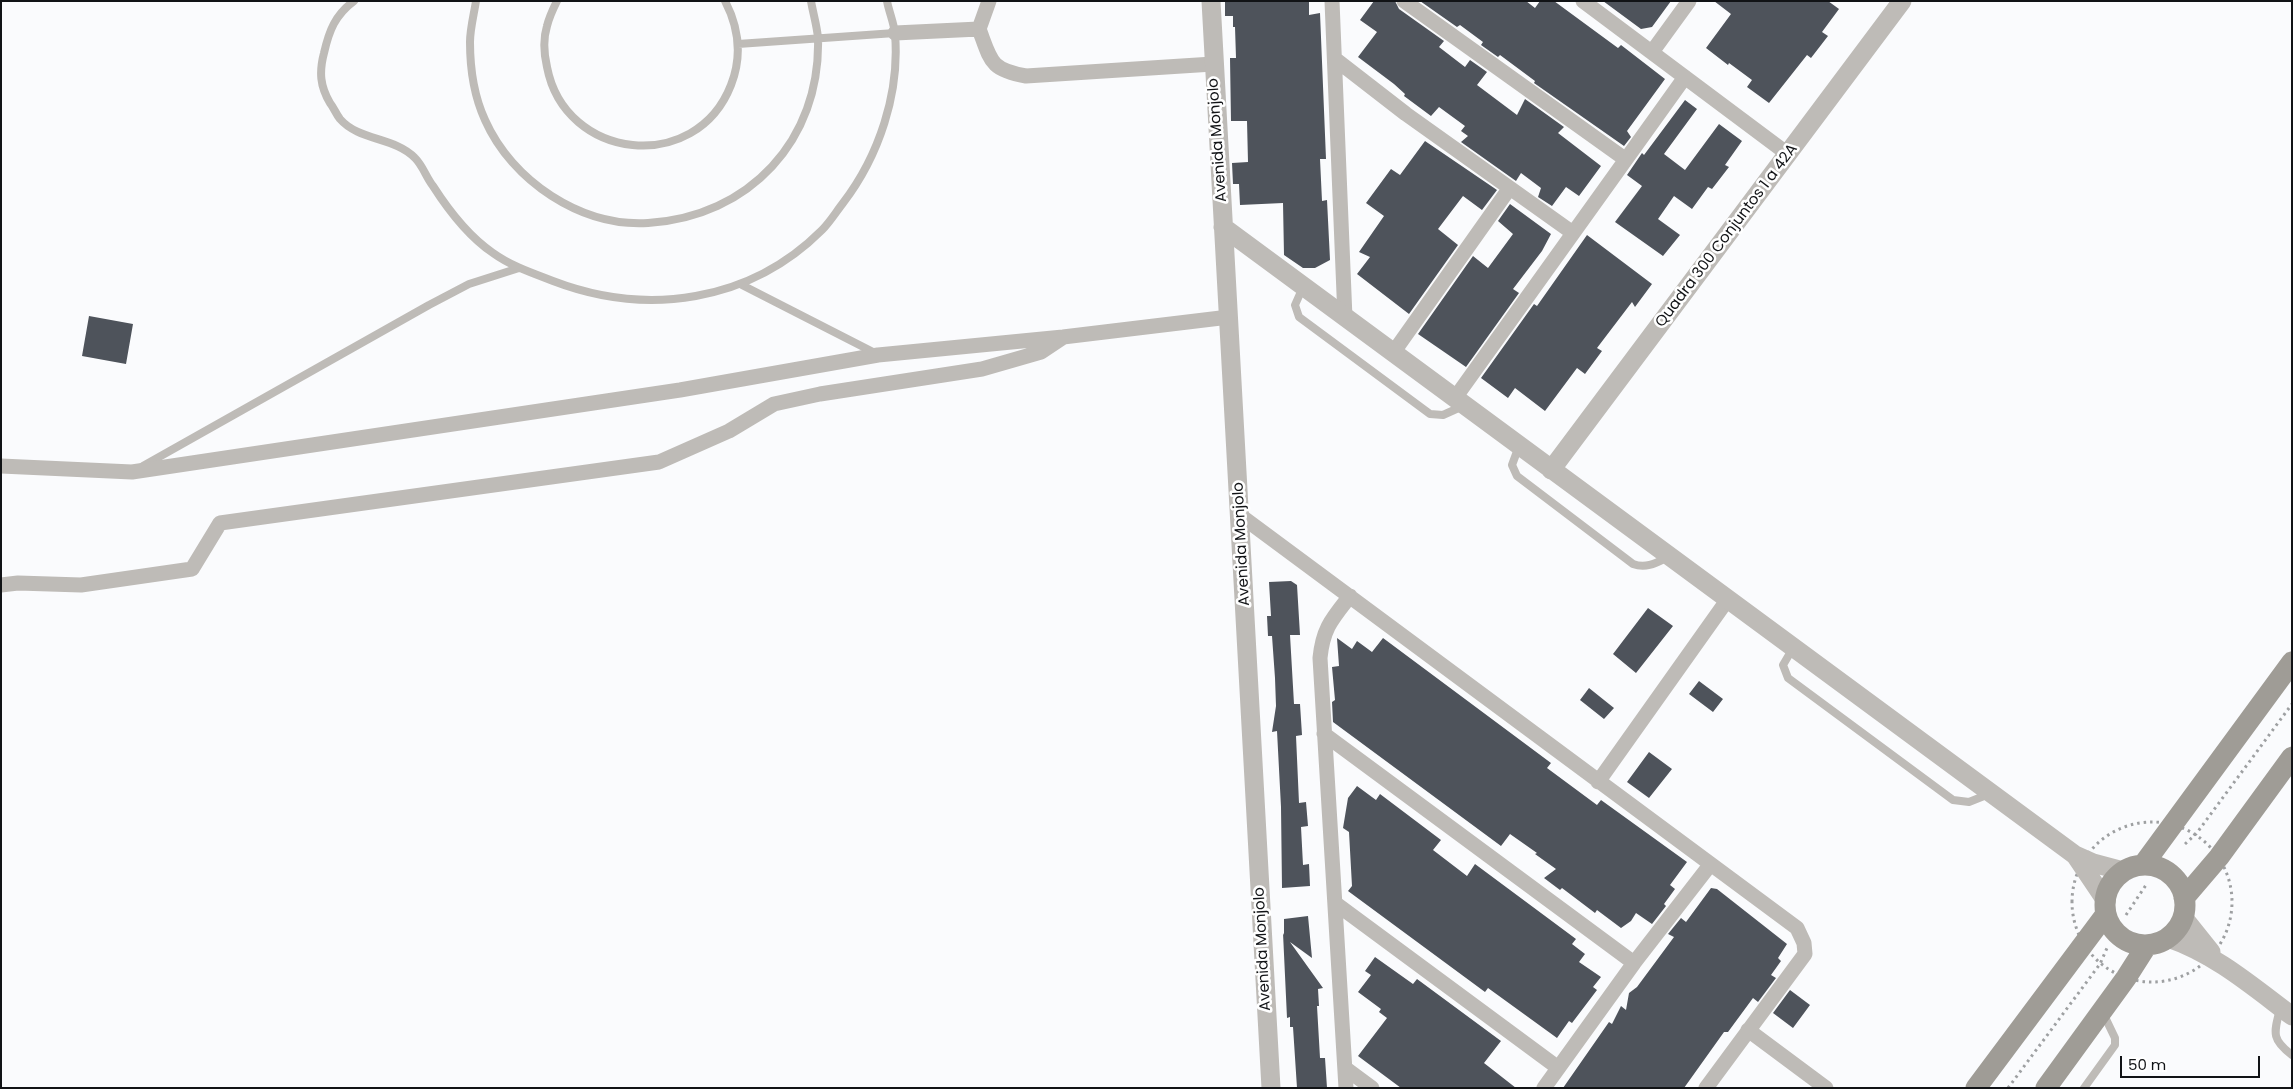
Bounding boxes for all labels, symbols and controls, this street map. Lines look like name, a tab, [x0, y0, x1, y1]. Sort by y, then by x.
street label: Avenida Monjolo	[1205, 77, 1231, 203]
street label: Quadra 300 Conjuntos 1 a 42A	[1652, 141, 1802, 331]
street label: Avenida Monjolo	[1230, 482, 1254, 606]
street label: Avenida Monjolo	[1251, 887, 1275, 1011]
scale bar	[2123, 1046, 2263, 1078]
text: 50 m	[2128, 1054, 2166, 1075]

